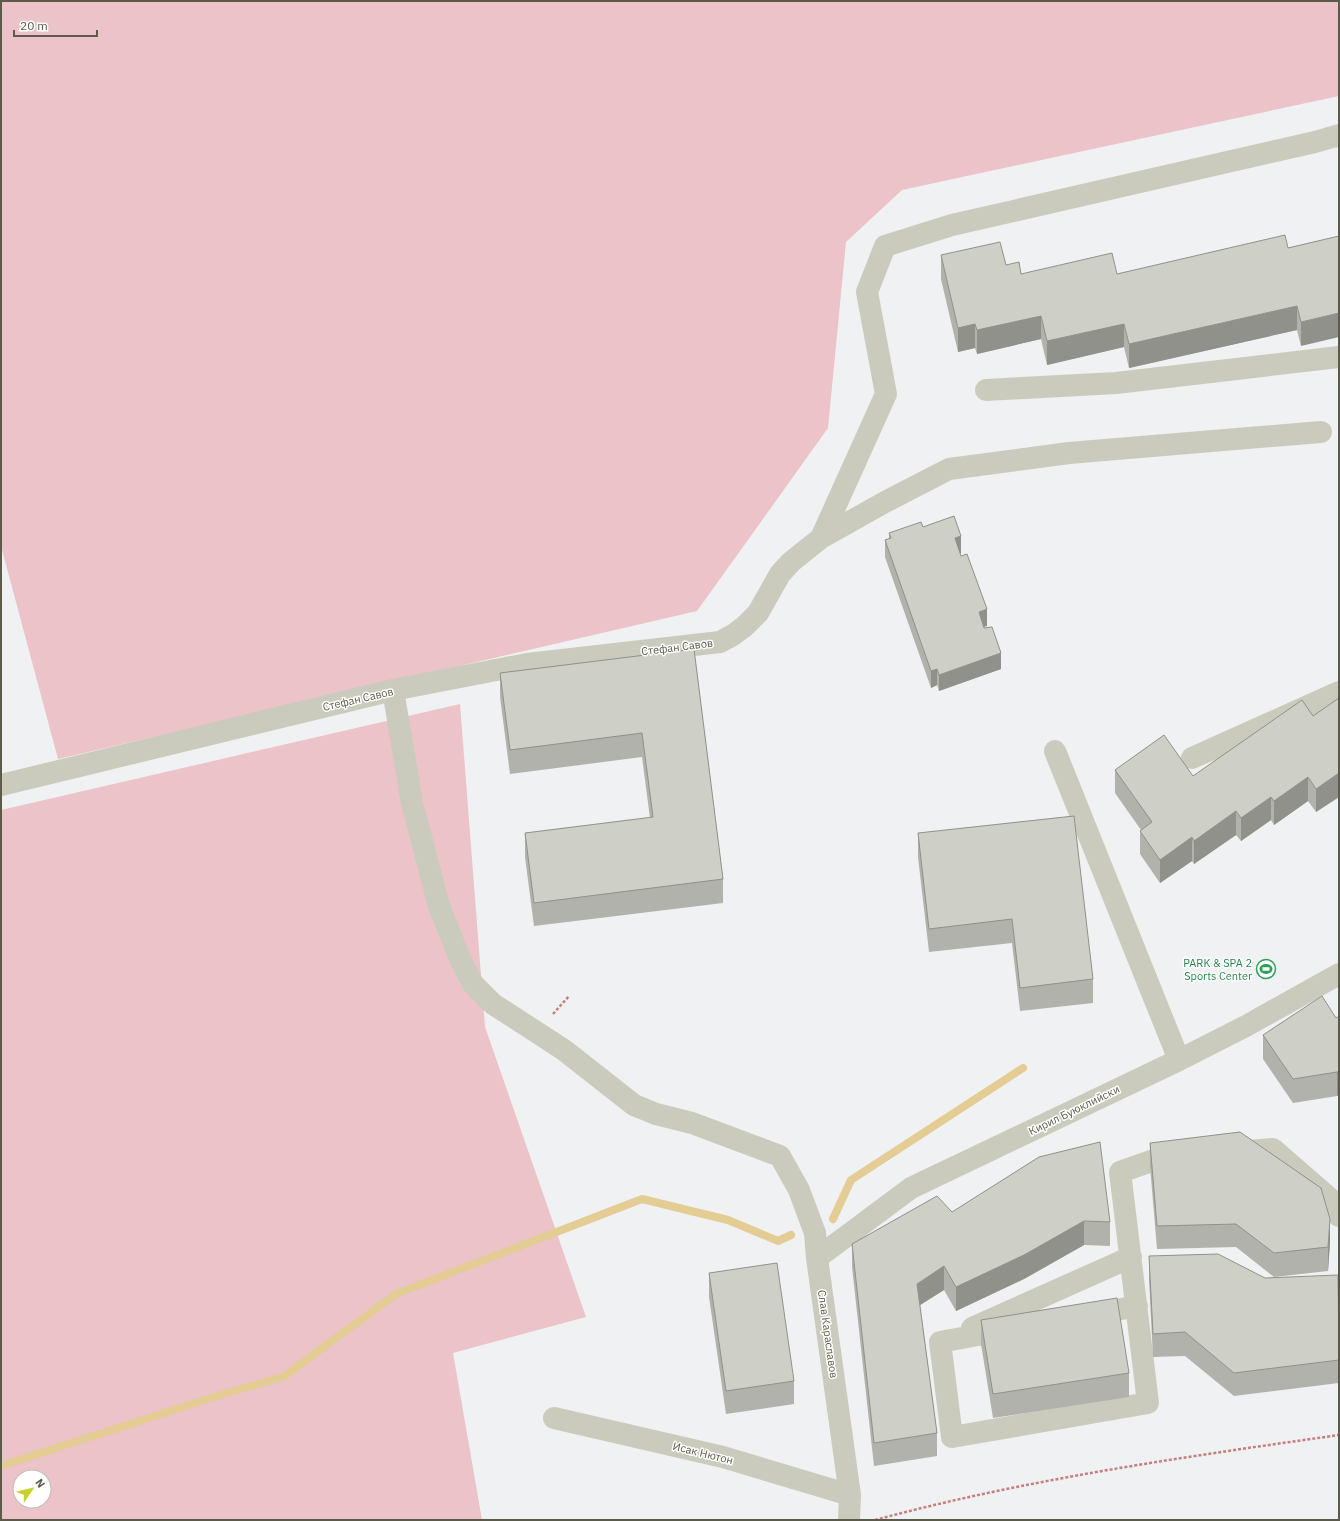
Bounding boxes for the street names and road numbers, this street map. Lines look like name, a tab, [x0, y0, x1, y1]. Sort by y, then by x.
street label: Стефан Савов	[640, 636, 714, 658]
street label: Стефан Савов	[321, 684, 395, 714]
street label: Кирил Буюклийски	[1026, 1082, 1122, 1138]
street label: Слав Караславов	[815, 1289, 841, 1379]
street label: Исак Нютон	[671, 1439, 735, 1467]

